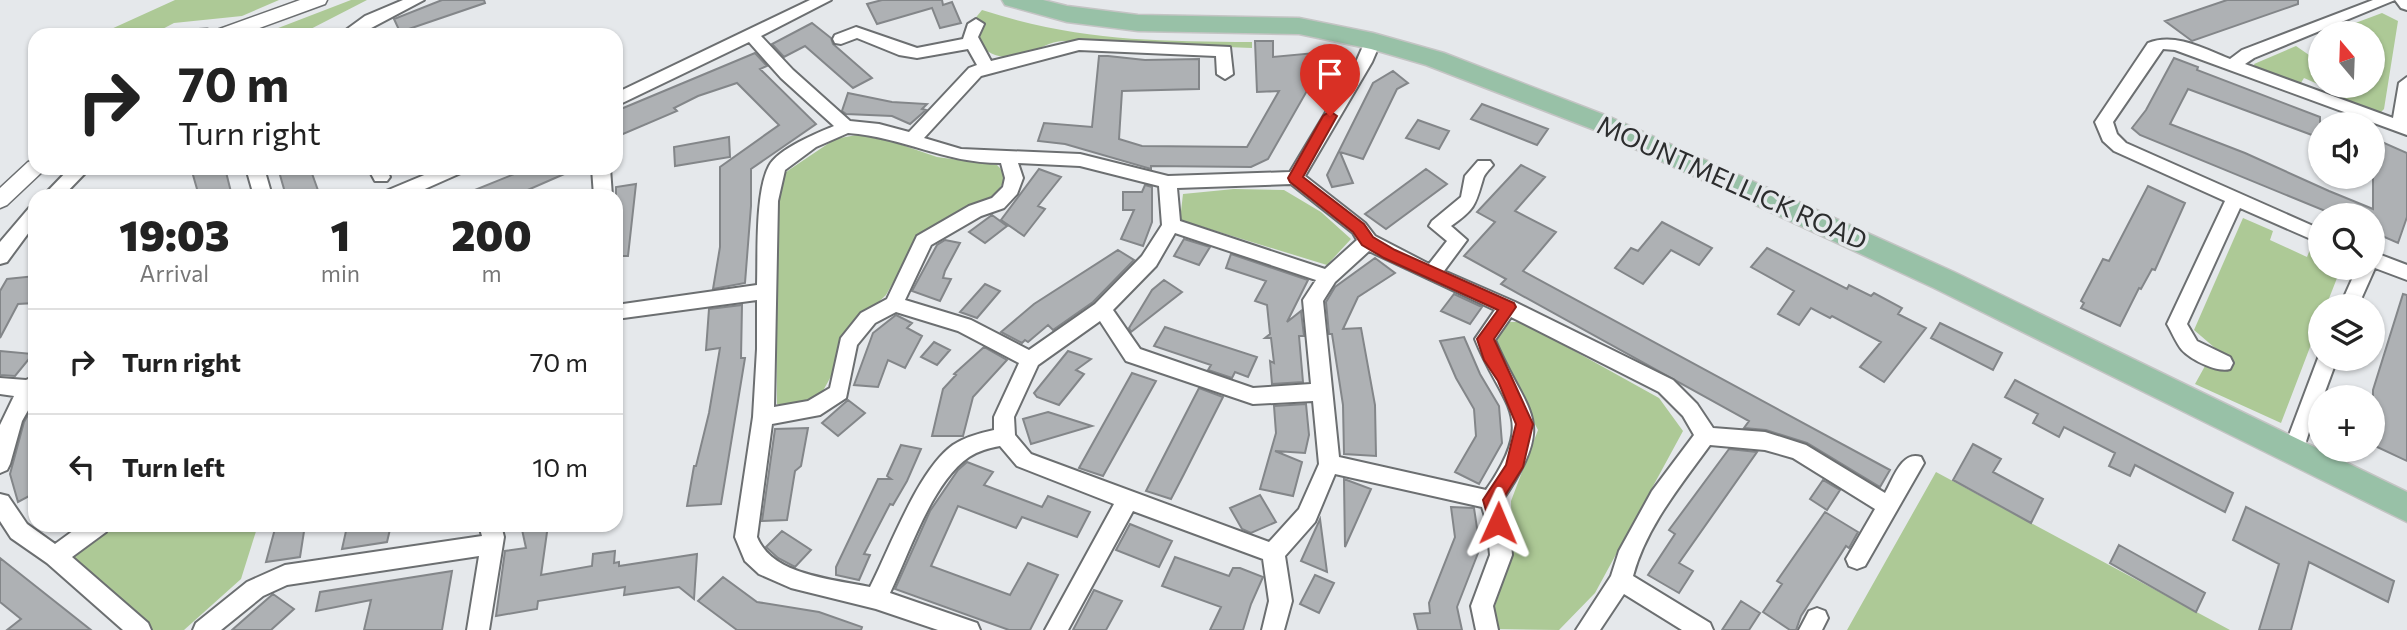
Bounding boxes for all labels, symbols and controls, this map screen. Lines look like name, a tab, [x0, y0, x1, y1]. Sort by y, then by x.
north arrow	[2308, 21, 2385, 98]
map controls	[2308, 21, 2385, 462]
pin	[1300, 44, 1360, 116]
text: 70 m	[178, 52, 289, 112]
icon: arrive	[1311, 55, 1349, 93]
icon: right	[63, 56, 154, 147]
street label: MOUNTMELLICK ROAD	[1593, 108, 1872, 255]
text: Turn right	[178, 112, 321, 152]
button: sound	[2308, 112, 2385, 189]
button: search	[2308, 203, 2385, 280]
text: 19:03	[119, 208, 229, 260]
text: 1	[331, 208, 350, 260]
text: 200	[451, 208, 532, 260]
text: Arrival	[140, 259, 209, 287]
text: min	[321, 259, 360, 287]
text: m	[481, 259, 502, 287]
button: layers	[2308, 294, 2385, 371]
icon: right	[63, 343, 101, 381]
text: Turn right	[122, 346, 241, 377]
text: 70 m	[530, 346, 588, 377]
button: +	[2308, 385, 2385, 462]
icon: left	[63, 448, 101, 486]
text: Turn left	[122, 451, 225, 482]
text: 10 m	[532, 451, 588, 482]
position arrow	[1461, 486, 1535, 560]

